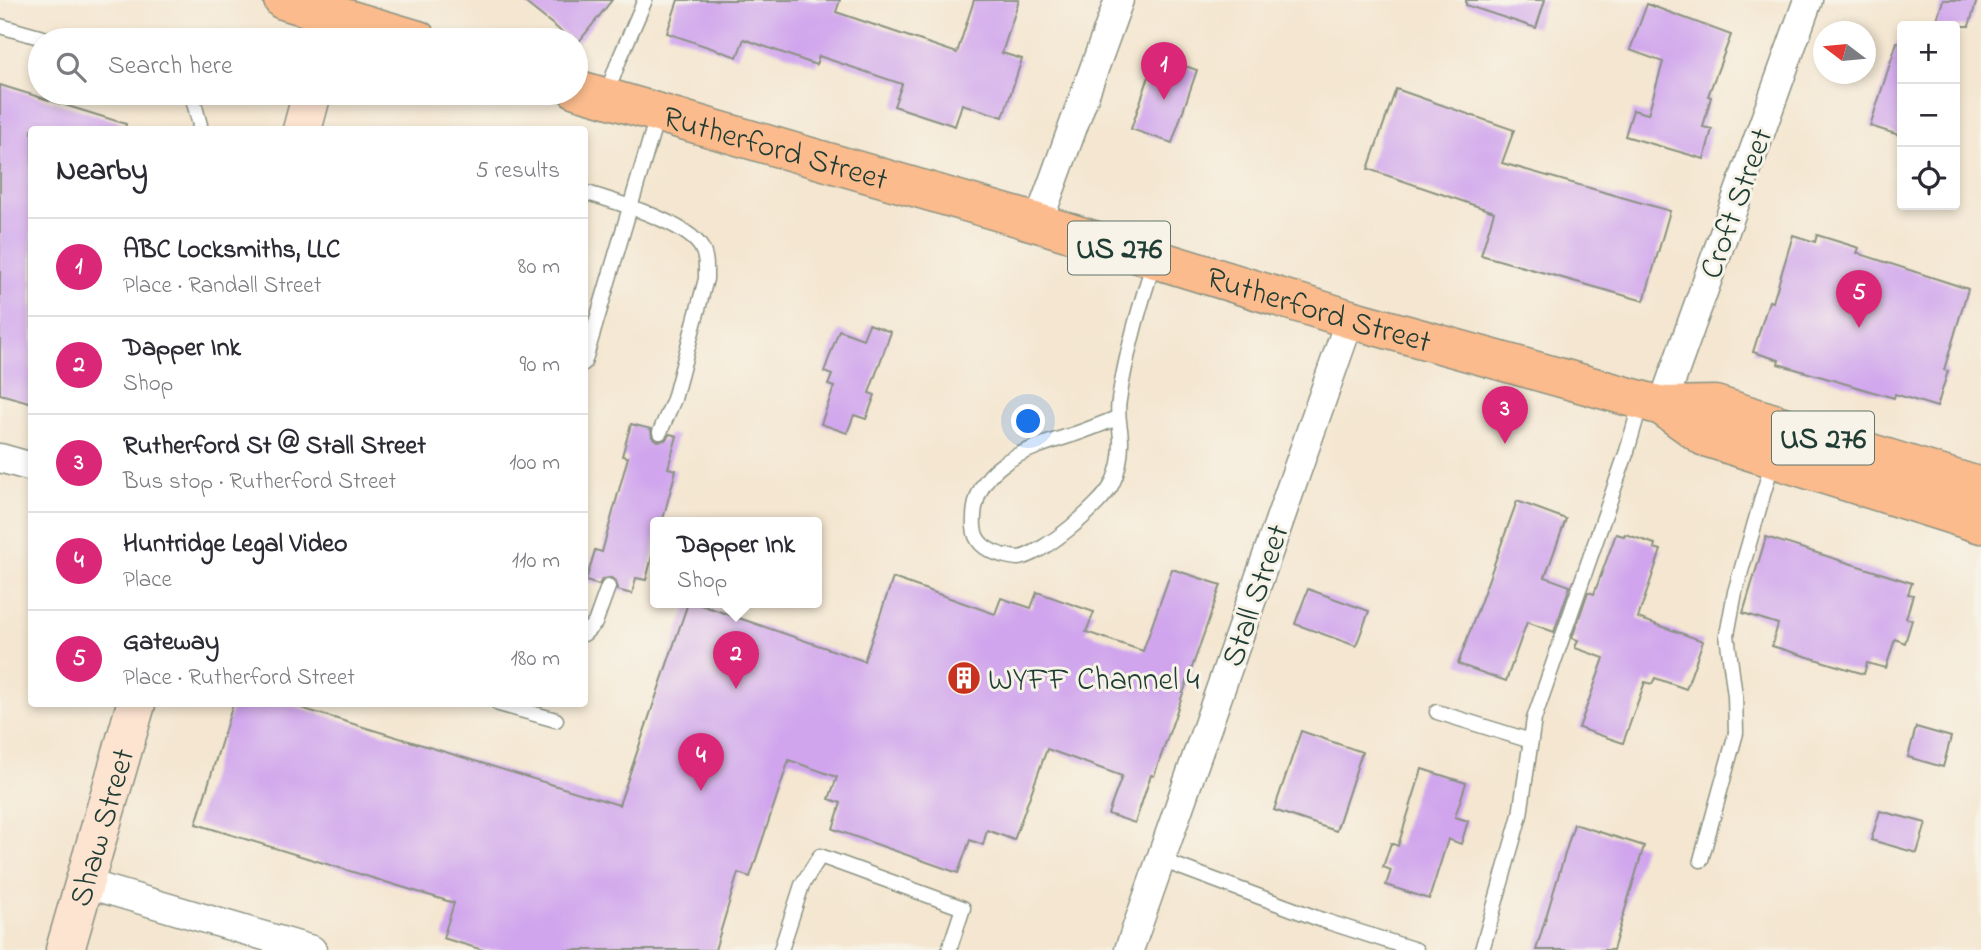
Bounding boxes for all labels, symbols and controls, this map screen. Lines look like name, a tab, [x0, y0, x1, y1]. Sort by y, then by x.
north arrow	[1813, 21, 1876, 84]
map controls	[1897, 21, 1960, 210]
button: +	[1897, 21, 1960, 84]
search box	[28, 28, 588, 105]
pin: 1	[1141, 42, 1187, 100]
icon: search	[52, 48, 90, 86]
text: Search here	[108, 48, 233, 86]
button: −	[1897, 84, 1960, 147]
street label: Rutherford Street	[657, 95, 893, 205]
street label: Croft Street	[1689, 122, 1787, 286]
button: locate	[1897, 147, 1960, 210]
text: Nearby	[56, 150, 148, 194]
text: 5 results	[476, 155, 560, 188]
road number: US 276	[1068, 222, 1170, 274]
text: ABC Locksmiths, LLC	[123, 232, 340, 270]
text: 1	[75, 251, 83, 284]
text: 80 m	[518, 251, 560, 284]
street label: Rutherford Street	[1200, 256, 1436, 368]
text: Place · Randall Street	[123, 270, 321, 303]
pin: 5	[1836, 270, 1882, 328]
text: Dapper Ink	[123, 330, 241, 368]
text: 2	[73, 349, 85, 382]
text: 90 m	[520, 349, 560, 382]
text: Shop	[123, 368, 173, 401]
pin: 3	[1482, 386, 1528, 444]
your location	[1011, 404, 1045, 438]
road number: US 276	[1772, 412, 1874, 464]
text: Rutherford St @ Stall Street	[123, 428, 426, 466]
text: 3	[74, 447, 84, 480]
text: 100 m	[509, 447, 560, 480]
text: Bus stop · Rutherford Street	[123, 466, 396, 499]
popup	[650, 517, 822, 608]
street label: Stall Street	[1211, 518, 1304, 674]
text: Huntridge Legal Video	[123, 526, 348, 564]
text: Dapper Ink	[677, 527, 795, 565]
text: 4	[74, 545, 84, 578]
text: 110 m	[512, 545, 560, 578]
text: Place	[123, 564, 172, 597]
text: Shop	[677, 565, 727, 598]
text: Gateway	[123, 624, 219, 662]
pin: 2	[713, 631, 759, 689]
text: 5	[72, 643, 86, 676]
text: 180 m	[511, 643, 560, 676]
place label: WYFF Channel 4	[988, 658, 1199, 705]
building icon: WYFF Channel 4	[945, 659, 983, 697]
text: Place · Rutherford Street	[123, 662, 355, 695]
pin: 4	[678, 733, 724, 791]
street label: Shaw Street	[59, 743, 149, 913]

